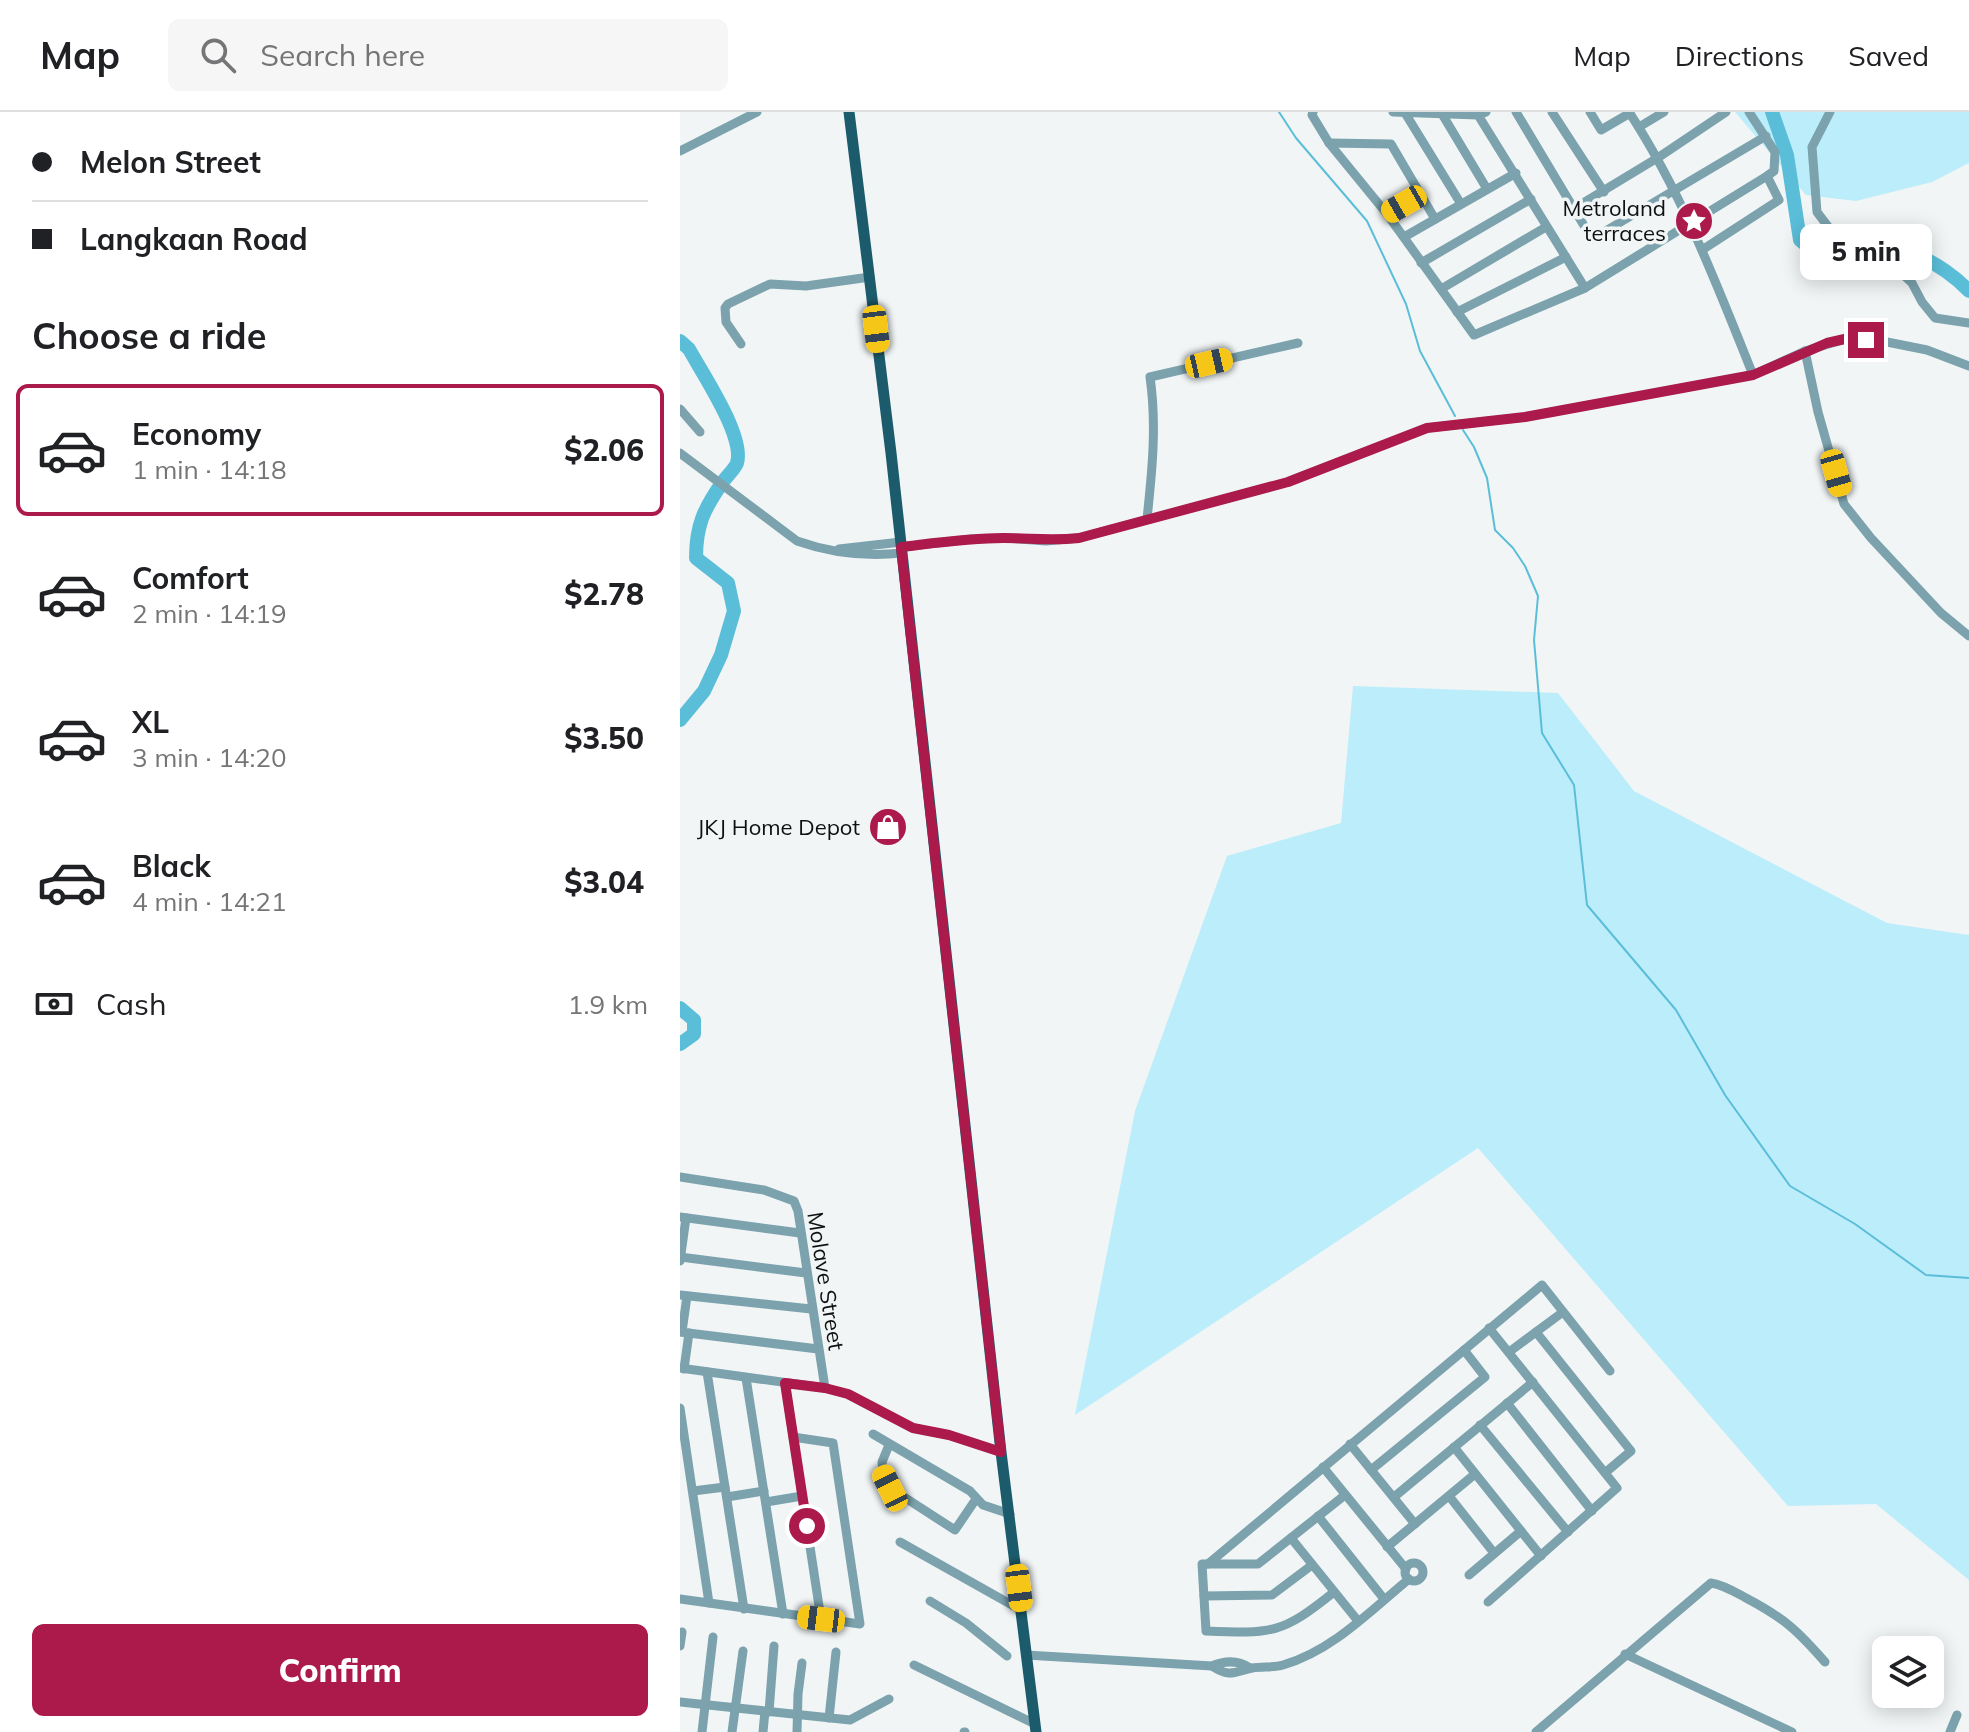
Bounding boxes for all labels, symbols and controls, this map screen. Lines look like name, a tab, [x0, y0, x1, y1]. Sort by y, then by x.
search box	[168, 19, 728, 91]
text: Map	[40, 31, 120, 79]
icon: search	[196, 33, 240, 77]
text: Search here	[260, 36, 425, 74]
text: Map	[1573, 38, 1631, 73]
text: Directions	[1675, 38, 1804, 73]
text: Saved	[1848, 38, 1929, 73]
text: Melon Street	[80, 143, 261, 181]
car	[1377, 182, 1431, 226]
place label: Metroland terraces	[1563, 194, 1666, 247]
place icon: Metroland terraces	[1673, 200, 1715, 242]
text: Langkaan Road	[80, 220, 308, 258]
callout: 5 min	[1800, 224, 1932, 280]
text: 5 min	[1831, 235, 1901, 268]
car	[861, 304, 891, 354]
text: Choose a ride	[32, 313, 266, 358]
route end	[1848, 322, 1884, 358]
car	[1183, 346, 1235, 380]
icon: car	[36, 414, 108, 486]
text: Economy	[132, 415, 261, 453]
text: $2.06	[564, 431, 644, 469]
car	[1818, 447, 1854, 499]
text: 1 min · 14:18	[132, 453, 287, 486]
icon: car	[36, 558, 108, 630]
text: Comfort	[132, 559, 249, 597]
text: $2.78	[564, 575, 644, 613]
text: 2 min · 14:19	[132, 597, 287, 630]
icon: car	[36, 702, 108, 774]
text: XL	[132, 703, 169, 741]
text: $3.50	[564, 719, 644, 757]
text: 3 min · 14:20	[132, 741, 287, 774]
shop icon: JKJ Home Depot	[867, 806, 909, 848]
place label: JKJ Home Depot	[697, 813, 860, 841]
icon: car	[36, 846, 108, 918]
text: Black	[132, 847, 211, 885]
text: $3.04	[564, 863, 644, 901]
text: 4 min · 14:21	[132, 885, 287, 918]
icon: cash	[32, 982, 76, 1026]
text: Cash	[96, 985, 167, 1023]
text: 1.9 km	[568, 988, 648, 1021]
street label: Molave Street	[801, 1210, 851, 1353]
car	[869, 1461, 911, 1515]
route start	[789, 1508, 825, 1544]
car	[1004, 1563, 1034, 1613]
car	[796, 1604, 846, 1634]
button: Confirm	[32, 1624, 648, 1716]
map controls	[1872, 1636, 1944, 1708]
button: layers	[1872, 1636, 1944, 1708]

